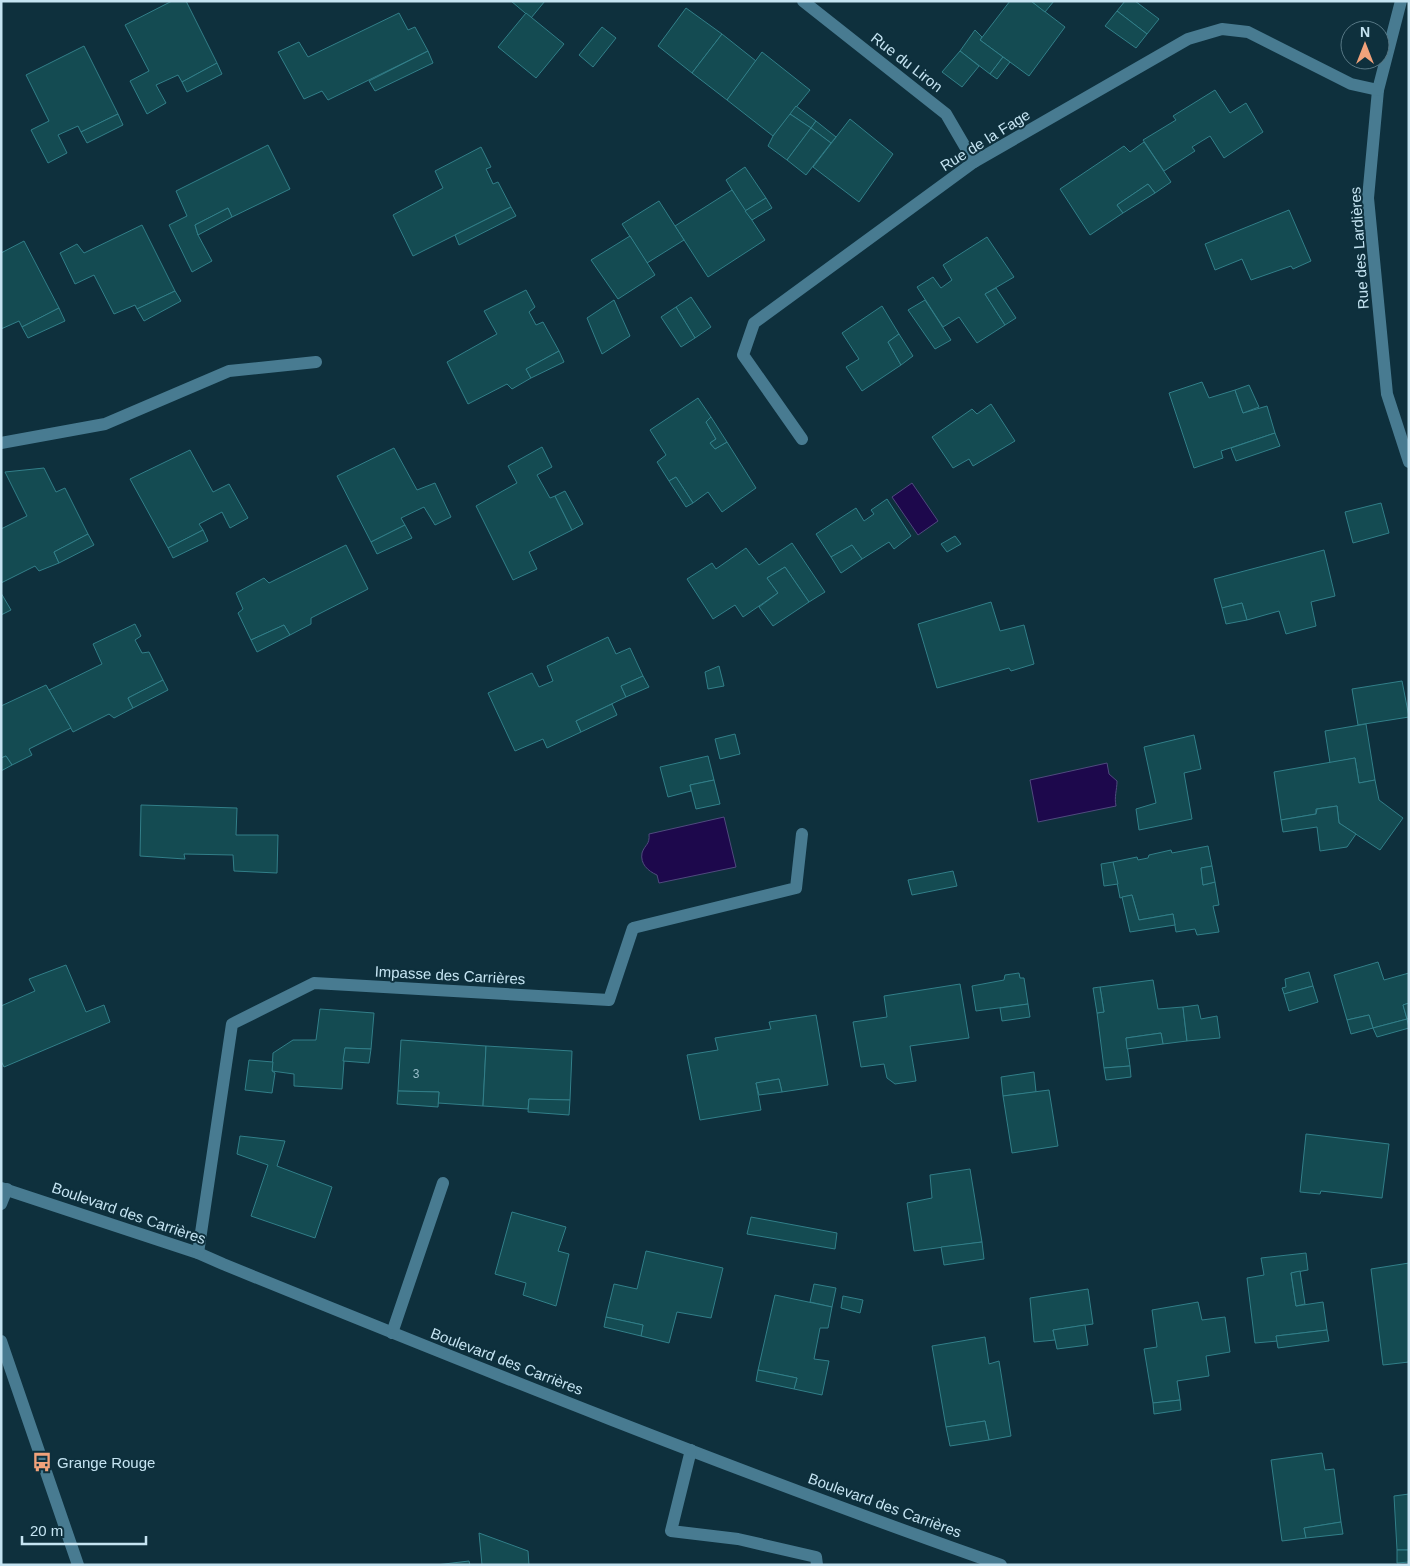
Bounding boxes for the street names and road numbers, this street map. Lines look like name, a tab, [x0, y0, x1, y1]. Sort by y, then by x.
street label: Rue du Liron	[868, 29, 946, 95]
street label: Rue de la Fage	[937, 106, 1033, 174]
street label: Rue des Lardières	[1346, 186, 1372, 310]
street label: Impasse des Carrières	[374, 963, 526, 987]
street label: Boulevard des Carrières	[50, 1179, 208, 1247]
street label: Boulevard des Carrières	[428, 1324, 586, 1398]
street label: Boulevard des Carrières	[806, 1469, 964, 1541]

